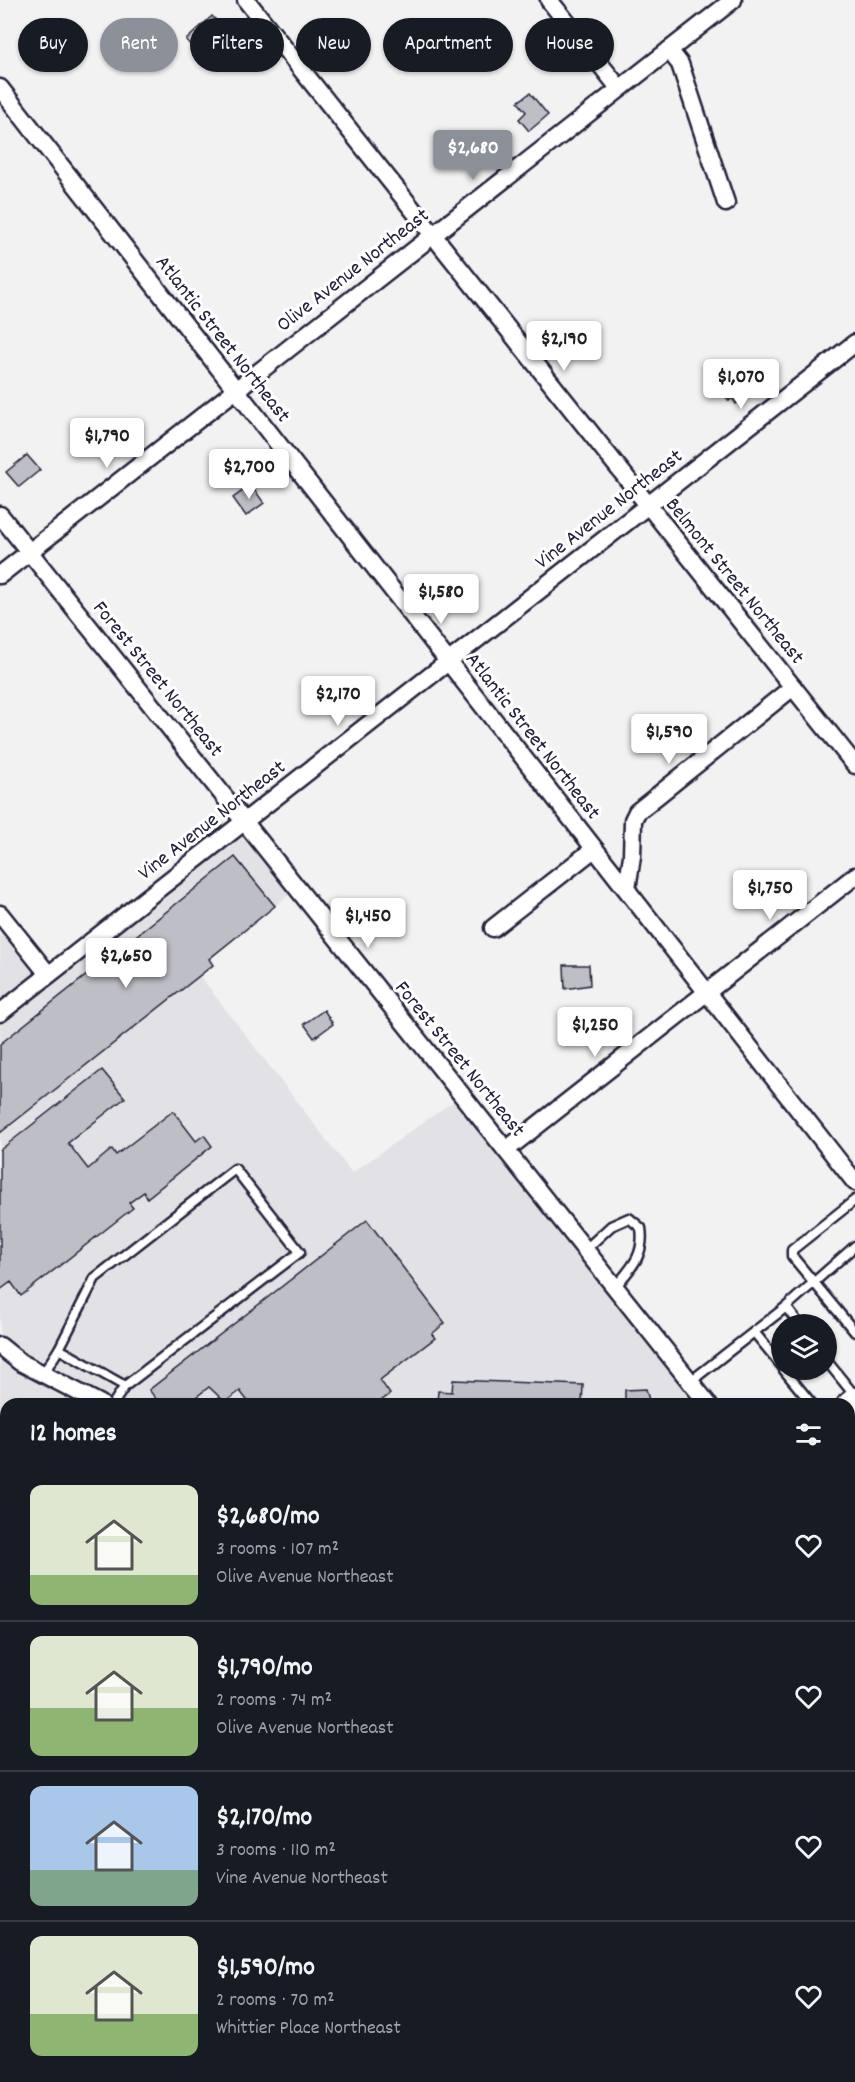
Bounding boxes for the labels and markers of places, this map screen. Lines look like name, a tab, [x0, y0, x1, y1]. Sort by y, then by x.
pin: $2,680	[424, 130, 522, 181]
pin: $2,190	[515, 321, 613, 372]
pin: $1,070	[692, 359, 790, 410]
pin: $1,790	[58, 418, 156, 469]
pin: $2,700	[200, 449, 298, 500]
pin: $1,580	[392, 574, 490, 625]
pin: $2,170	[289, 676, 387, 727]
pin: $1,590	[620, 714, 718, 765]
pin: $1,750	[721, 870, 819, 921]
pin: $1,450	[319, 898, 417, 949]
pin: $2,650	[77, 938, 175, 989]
pin: $1,250	[546, 1007, 644, 1058]

